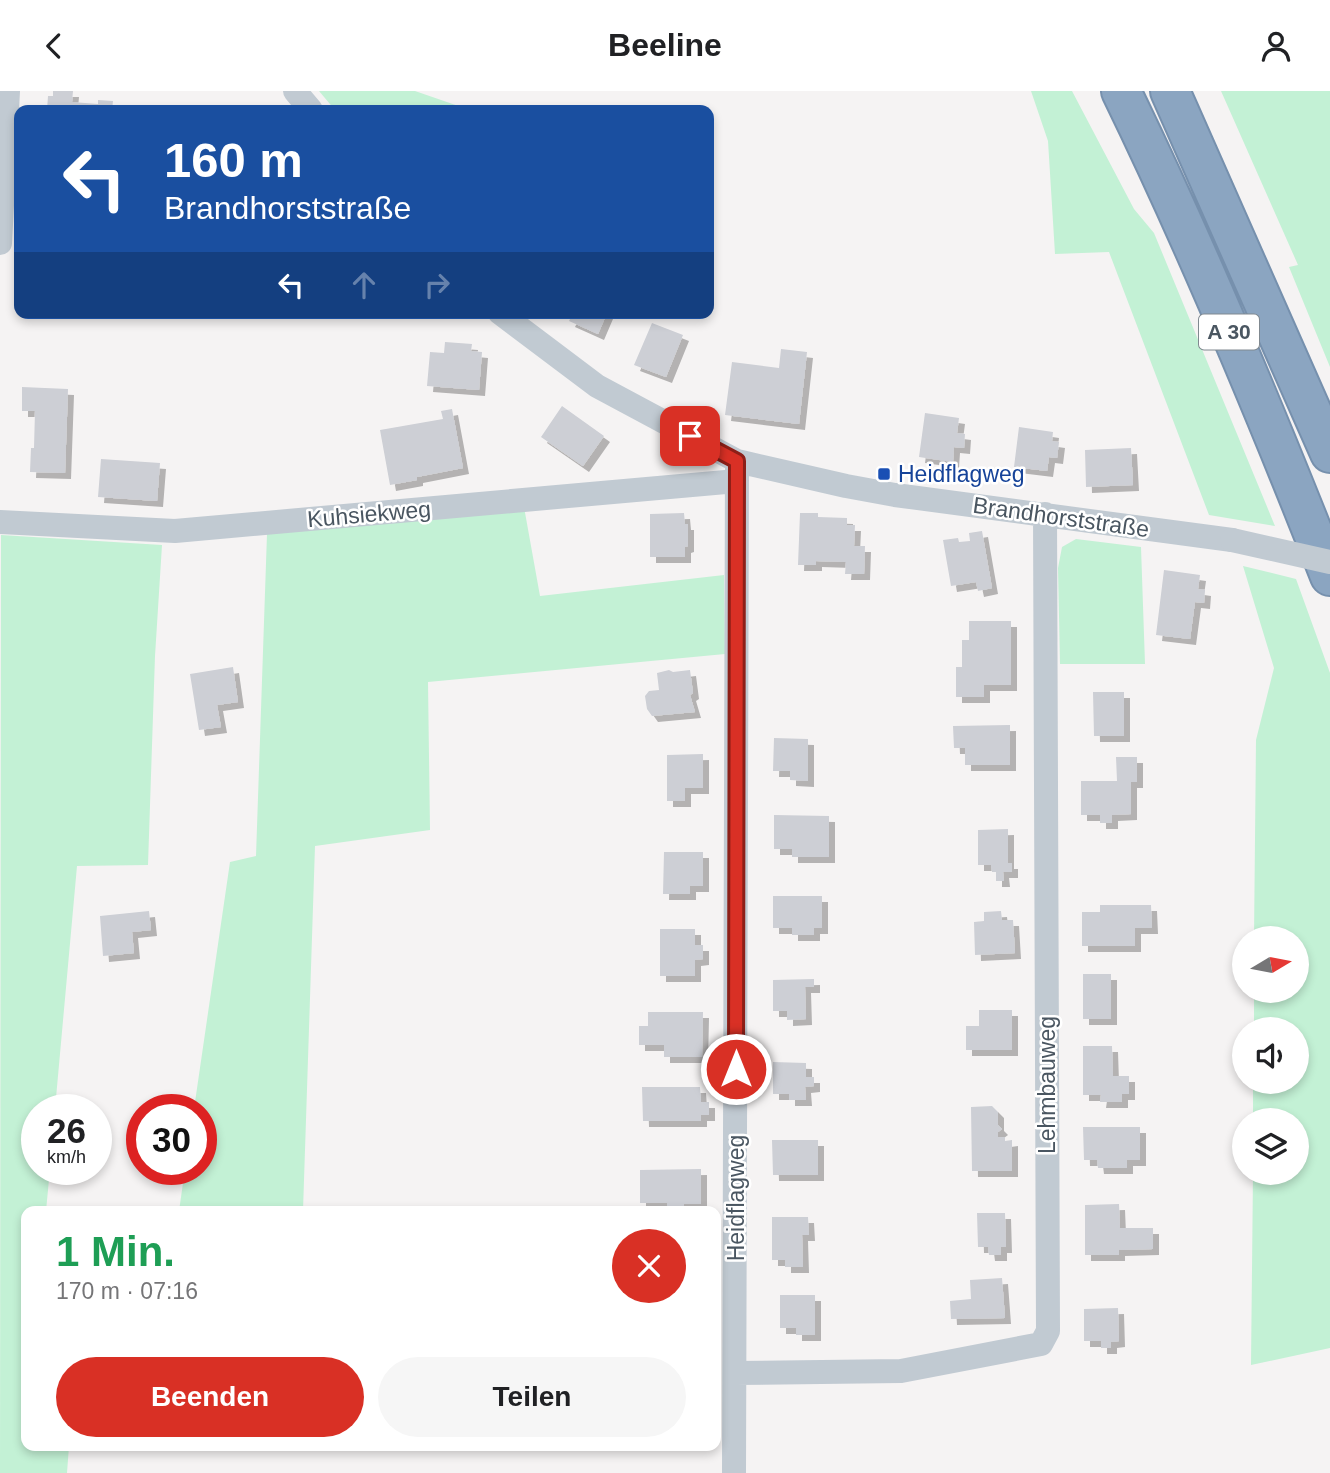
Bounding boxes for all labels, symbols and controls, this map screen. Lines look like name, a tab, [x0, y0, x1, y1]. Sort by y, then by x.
icon: back	[35, 27, 73, 65]
text: Beeline	[608, 27, 722, 63]
icon: person	[1257, 27, 1295, 65]
icon: left	[49, 133, 140, 224]
text: 160 m	[164, 133, 303, 187]
text: Brandhorststraße	[164, 190, 411, 226]
icon: left	[272, 266, 310, 304]
icon: ahead	[345, 266, 383, 304]
icon: right	[418, 266, 456, 304]
road number: A 30	[1199, 315, 1259, 349]
pin	[660, 406, 720, 466]
icon: arrive	[671, 417, 709, 455]
place label: Heidflagweg	[898, 461, 1025, 487]
marker: Heidflagweg	[876, 466, 892, 482]
street label: Brandhorststraße	[971, 492, 1151, 542]
street label: Kuhsiekweg	[306, 496, 432, 532]
north arrow	[1232, 926, 1309, 1003]
map controls	[1232, 926, 1309, 1185]
street label: Lehmbauweg	[1034, 1016, 1060, 1154]
button: sound	[1232, 1017, 1309, 1094]
position arrow	[699, 1032, 773, 1106]
speed limit sign: 30	[126, 1094, 217, 1185]
button: layers	[1232, 1108, 1309, 1185]
text: 26	[47, 1111, 86, 1150]
street label: Heidflagweg	[723, 1135, 749, 1261]
text: km/h	[47, 1147, 86, 1167]
text: 1 Min.	[56, 1228, 175, 1275]
button: close	[612, 1229, 686, 1303]
text: 170 m · 07:16	[56, 1278, 198, 1304]
button: Beenden	[56, 1357, 364, 1437]
button: Teilen	[378, 1357, 686, 1437]

